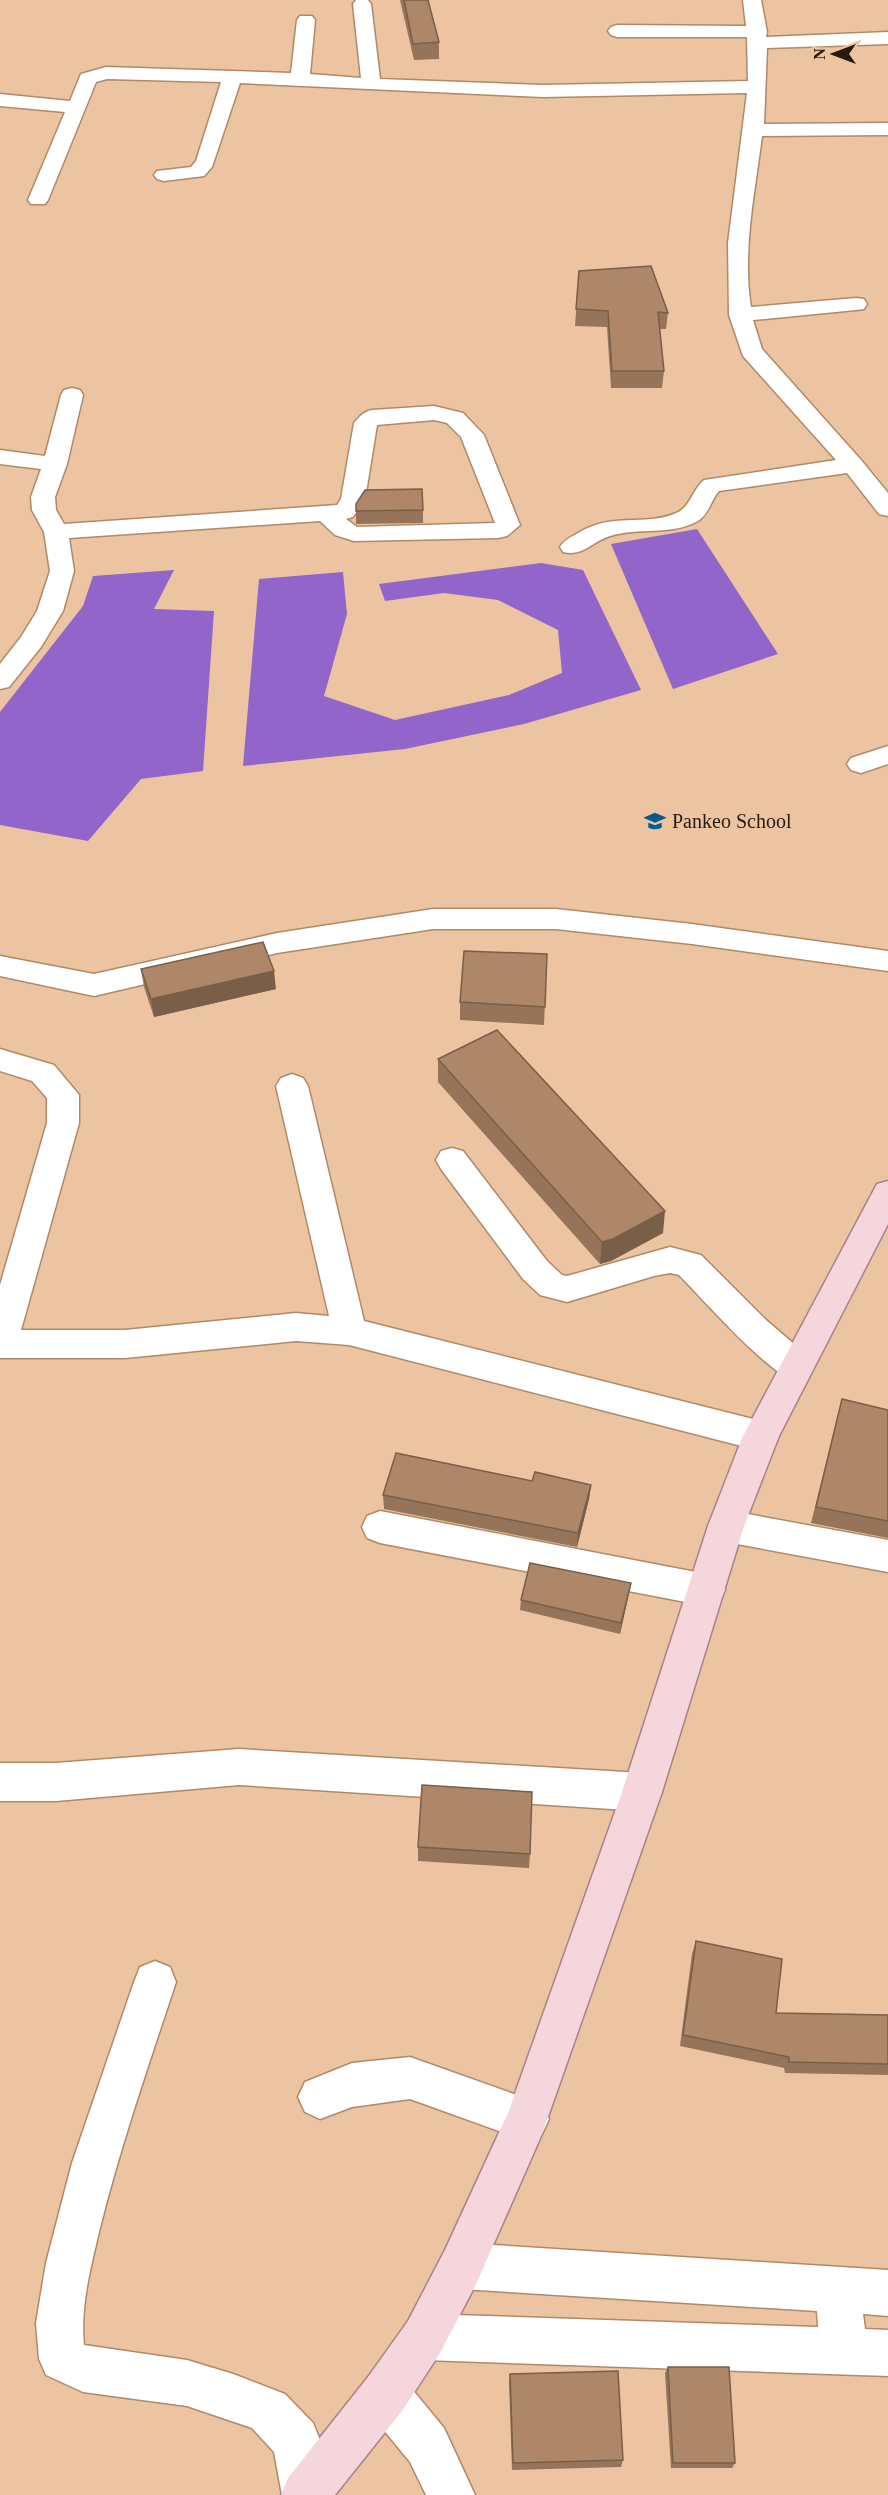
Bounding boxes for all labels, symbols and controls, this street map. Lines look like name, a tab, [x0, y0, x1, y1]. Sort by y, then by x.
north arrow	[804, 24, 864, 84]
text: N	[811, 48, 828, 60]
school or university icon: Pankeo School	[643, 809, 667, 833]
place label: Pankeo School	[672, 810, 792, 832]

